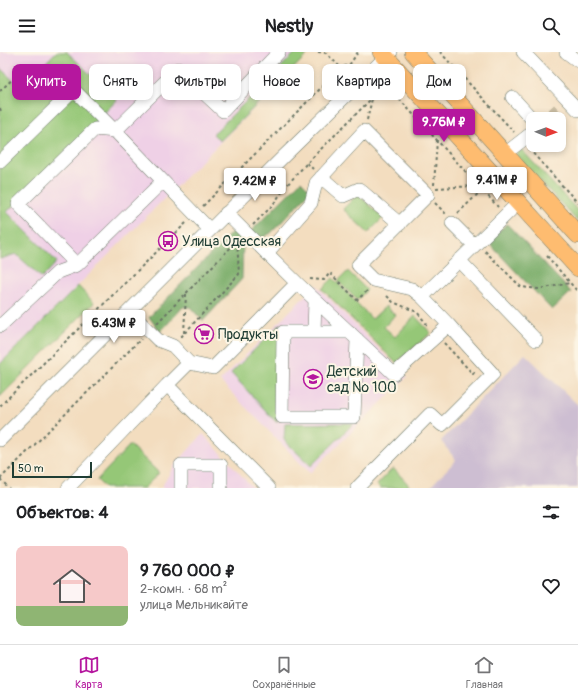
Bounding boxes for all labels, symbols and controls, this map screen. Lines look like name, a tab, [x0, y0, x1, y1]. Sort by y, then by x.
icon: menu	[16, 15, 38, 37]
text: Nestly	[265, 15, 313, 38]
icon: search	[540, 15, 562, 37]
chip: Купить	[12, 64, 81, 100]
chip: Снять	[89, 64, 153, 100]
chip: Фильтры	[161, 64, 241, 100]
chip: Новое	[249, 64, 314, 100]
chip: Квартира	[322, 64, 405, 100]
chip: Дом	[413, 64, 466, 100]
pin: 9.76M ₽	[407, 109, 481, 143]
north arrow	[526, 112, 566, 152]
map controls	[526, 112, 566, 152]
text: 9.76M ₽	[422, 114, 466, 130]
pin: 9.41M ₽	[460, 167, 534, 201]
pin: 9.42M ₽	[218, 168, 292, 202]
text: 9.41M ₽	[476, 172, 518, 188]
text: 9.42M ₽	[233, 173, 277, 189]
bus stop icon: Улица Одесская	[157, 230, 179, 252]
place label: Улица Одесская	[182, 233, 281, 250]
pin: 6.43M ₽	[77, 310, 151, 344]
text: 6.43M ₽	[91, 315, 137, 331]
supermarket icon: Продукты	[193, 323, 215, 345]
place label: Продукты	[218, 326, 278, 343]
place label: Детский сад № 100	[326, 363, 397, 396]
school or university icon: Детский сад № 100	[302, 368, 324, 390]
scale bar	[12, 460, 92, 479]
text: 50 m	[18, 462, 44, 475]
icon: filters	[540, 501, 562, 523]
text: Объектов: 4	[16, 502, 108, 523]
text: 9 760 000 ₽	[140, 560, 235, 581]
icon: home	[48, 562, 96, 610]
icon: heart	[540, 575, 562, 597]
text: 2-комн. · 68 m²	[140, 581, 227, 597]
text: улица Мельникайте	[140, 597, 248, 613]
tab: Карта	[75, 654, 102, 691]
tab: Сохранённые	[252, 654, 316, 691]
tab: Главная	[466, 654, 503, 691]

